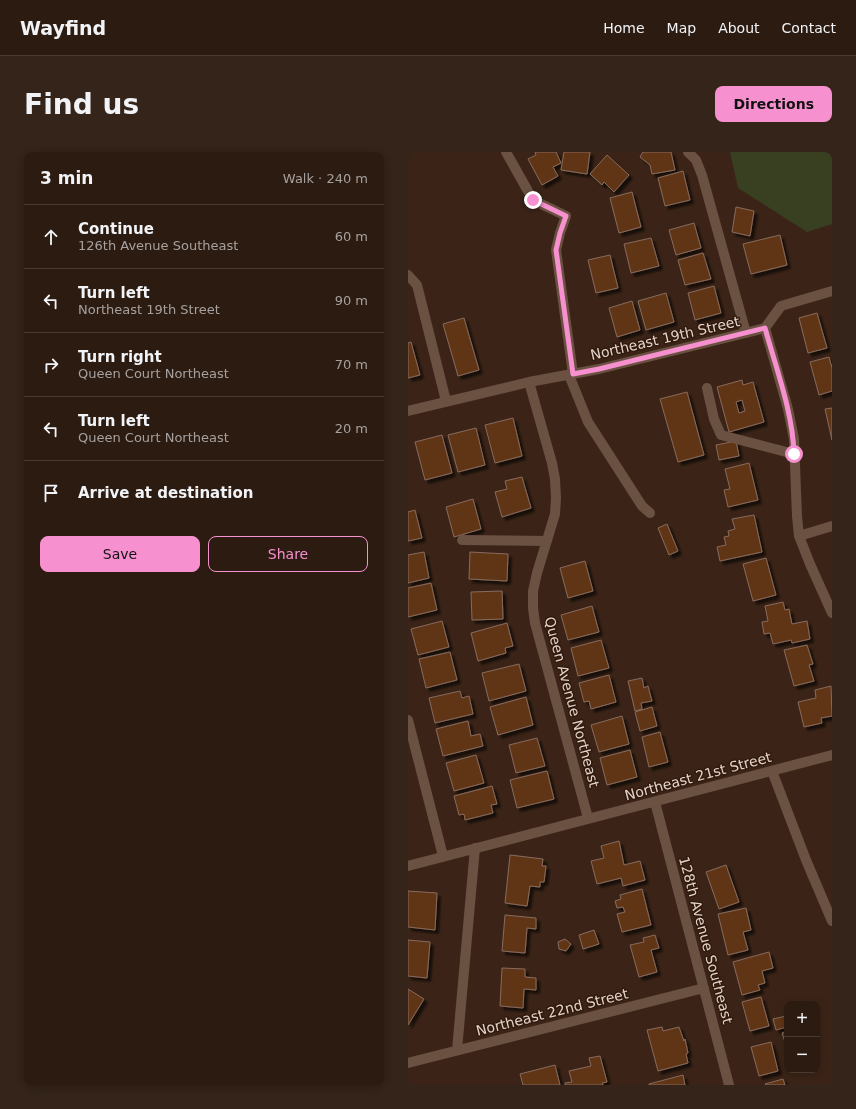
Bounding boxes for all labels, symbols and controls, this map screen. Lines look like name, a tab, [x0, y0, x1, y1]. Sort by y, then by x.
text: Wayfind	[20, 17, 106, 39]
text: Home	[603, 20, 645, 36]
text: Map	[667, 20, 696, 36]
text: About	[718, 20, 760, 36]
text: Contact	[782, 20, 836, 36]
button: Directions	[715, 86, 832, 122]
text: Find us	[24, 88, 139, 121]
text: 3 min	[40, 168, 93, 188]
text: Walk · 240 m	[283, 171, 368, 186]
route end	[524, 191, 542, 209]
text: Continue	[78, 220, 154, 238]
icon: ahead	[40, 226, 62, 248]
text: 60 m	[335, 229, 368, 244]
text: 126th Avenue Southeast	[78, 238, 238, 253]
text: Turn left	[78, 284, 150, 302]
icon: left	[40, 290, 62, 312]
text: 90 m	[335, 293, 368, 308]
text: Northeast 19th Street	[78, 302, 220, 317]
street label: Northeast 19th Street	[589, 313, 742, 363]
text: Turn right	[78, 348, 162, 366]
icon: right	[40, 354, 62, 376]
text: 70 m	[335, 357, 368, 372]
text: Queen Court Northeast	[78, 366, 229, 381]
text: Turn left	[78, 412, 150, 430]
icon: left	[40, 418, 62, 440]
text: 20 m	[335, 421, 368, 436]
text: Queen Court Northeast	[78, 430, 229, 445]
route start	[785, 445, 803, 463]
icon: arrive	[40, 482, 62, 504]
text: Arrive at destination	[78, 484, 253, 502]
button: Save	[40, 536, 200, 572]
button: Share	[208, 536, 368, 572]
street label: Queen Avenue Northeast	[541, 615, 603, 790]
street label: Northeast 21st Street	[623, 749, 774, 803]
street label: 128th Avenue Southeast	[676, 855, 736, 1026]
street label: Northeast 22nd Street	[474, 985, 630, 1039]
map controls	[784, 1001, 820, 1073]
button: +	[784, 1001, 820, 1037]
button: −	[784, 1037, 820, 1073]

